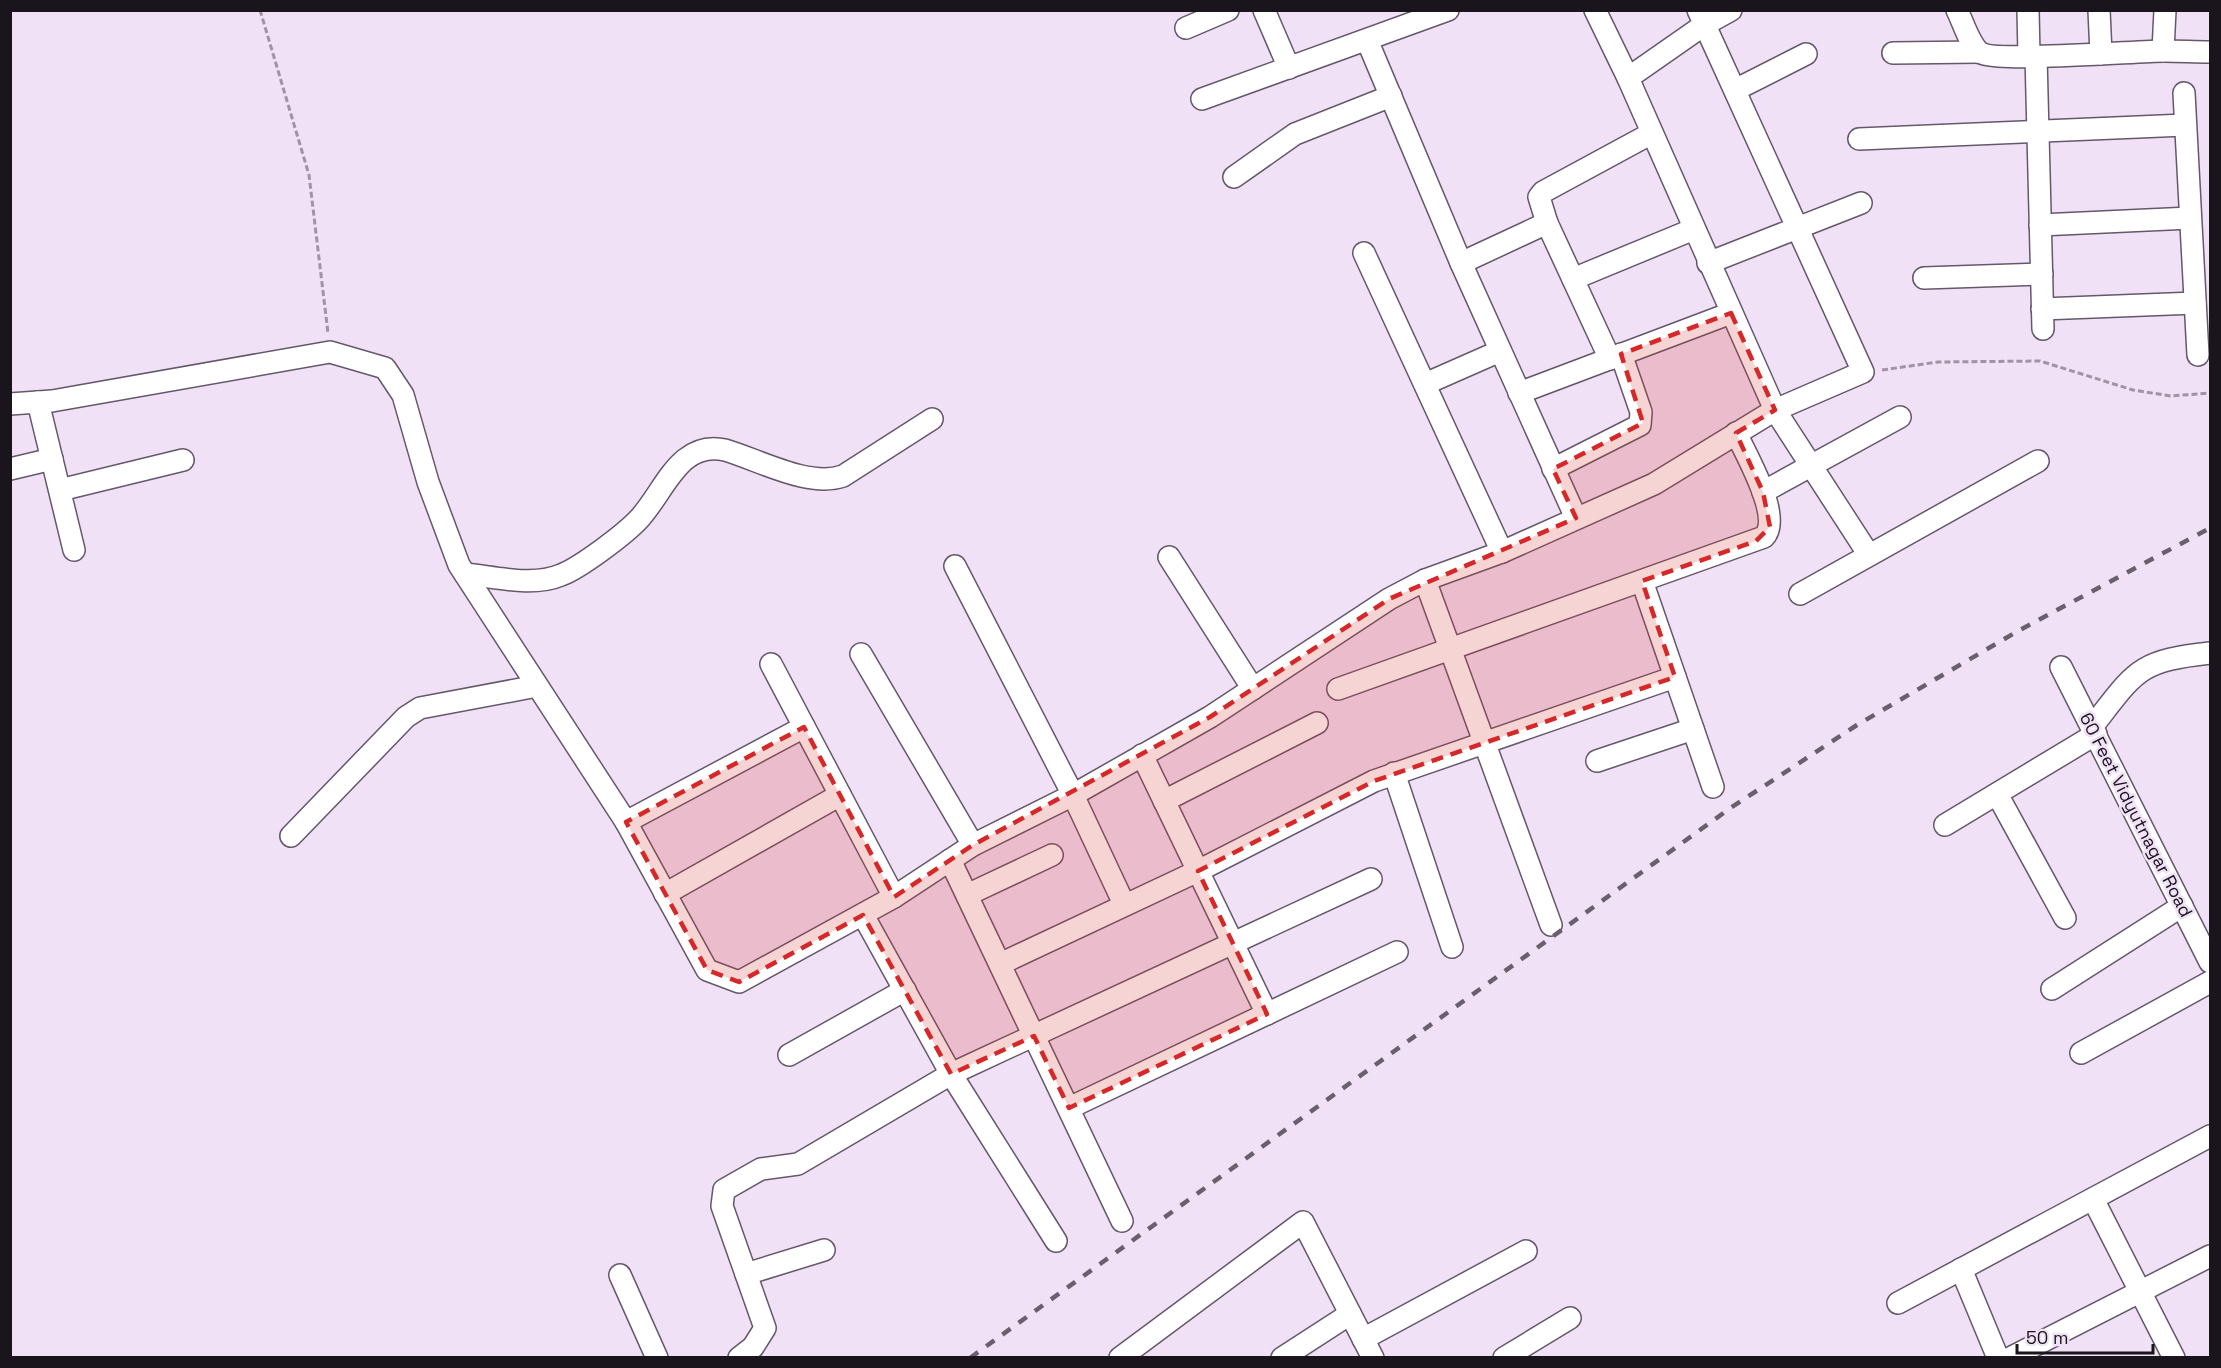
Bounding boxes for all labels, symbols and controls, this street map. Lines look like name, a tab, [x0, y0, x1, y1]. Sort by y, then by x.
street label: 60 Feet Vidyutnagar Road	[2075, 709, 2198, 921]
scale bar	[2017, 1317, 2154, 1355]
text: 50 m	[2026, 1326, 2068, 1349]

